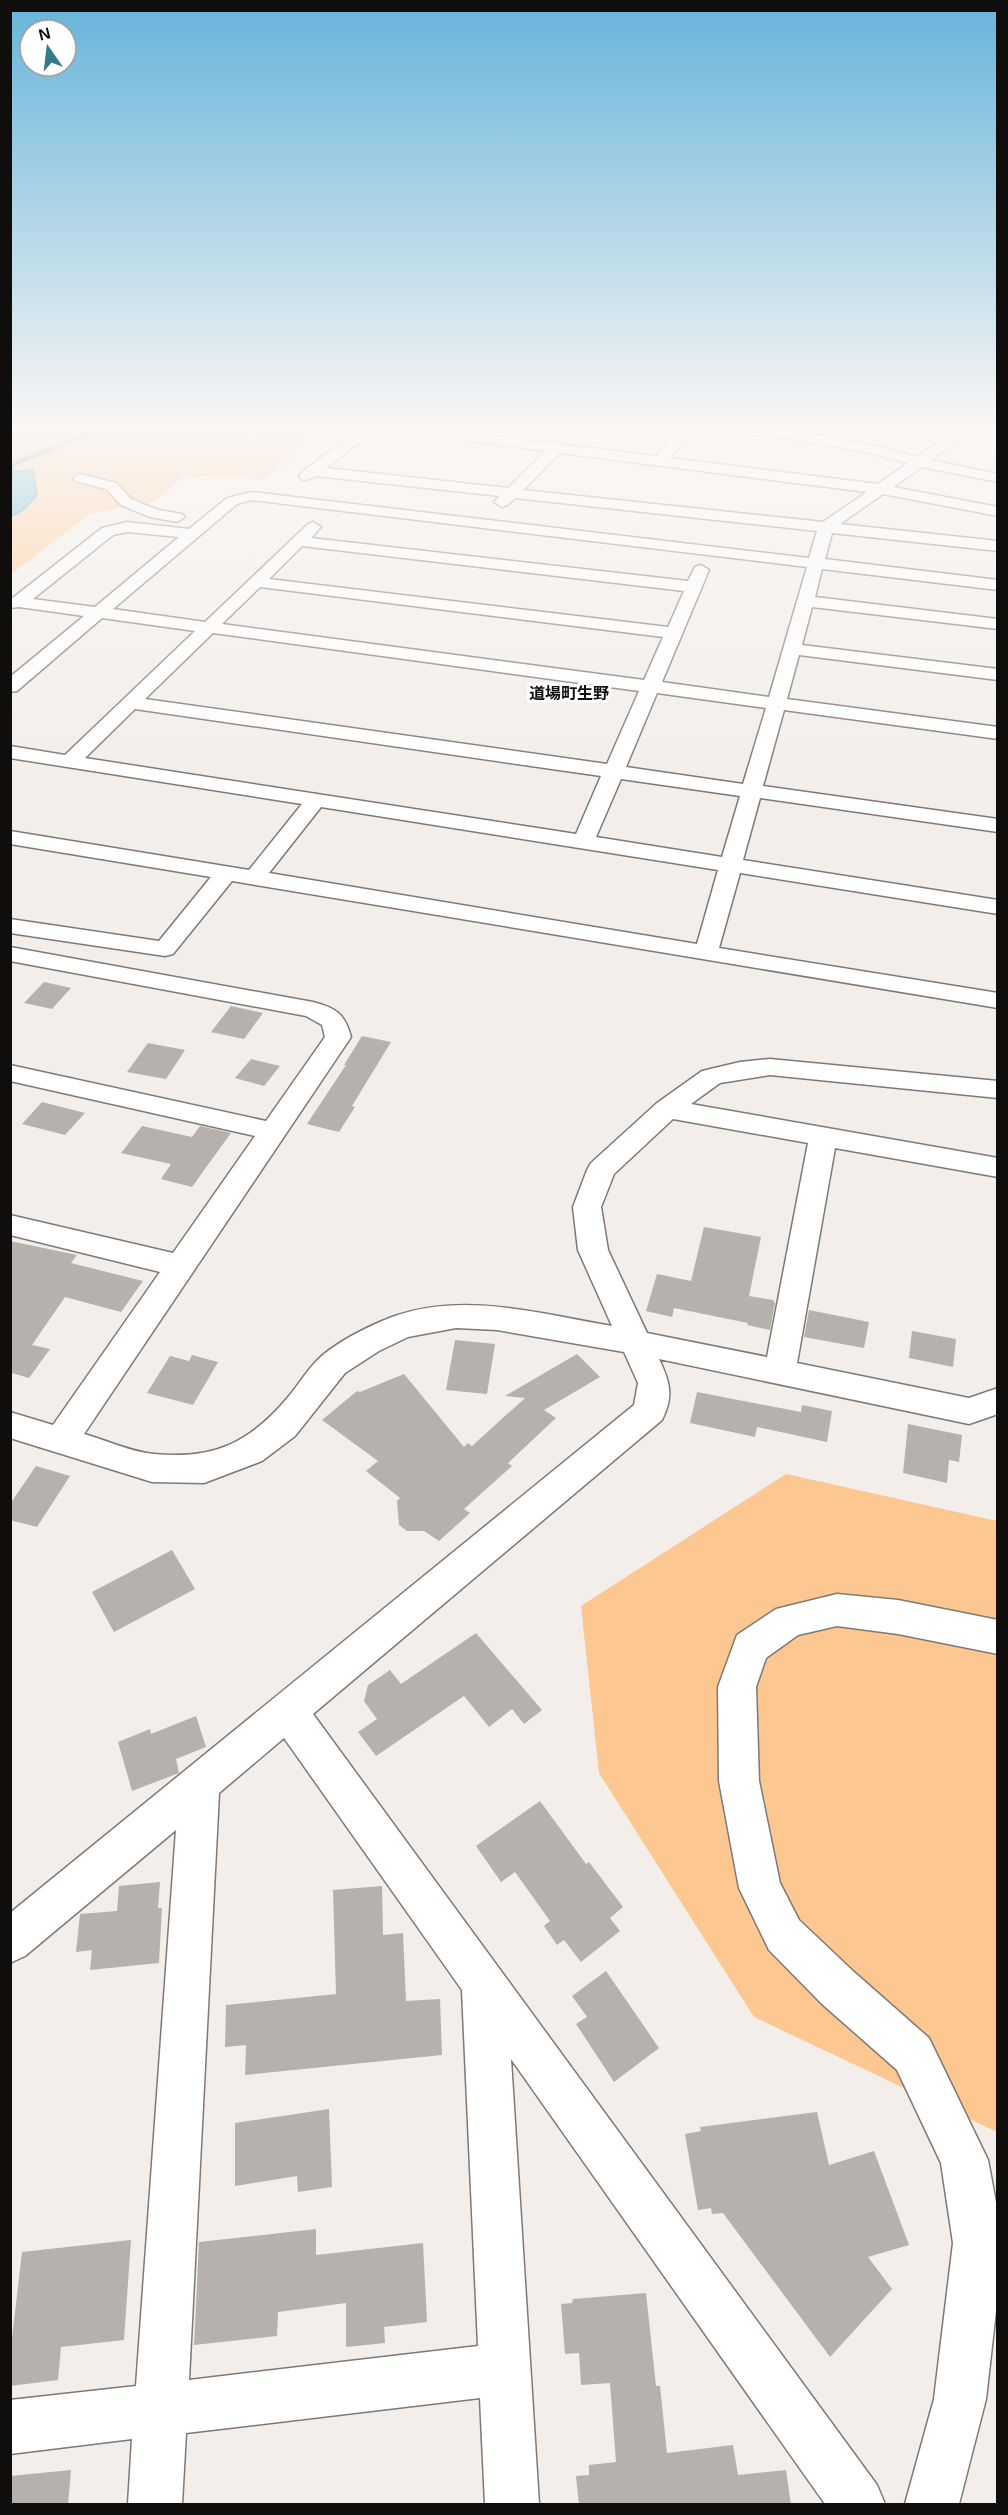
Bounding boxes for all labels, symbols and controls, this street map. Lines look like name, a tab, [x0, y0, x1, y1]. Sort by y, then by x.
north arrow	[18, 18, 78, 78]
text: N	[37, 24, 52, 44]
district label: 道場町生野	[529, 685, 609, 702]

